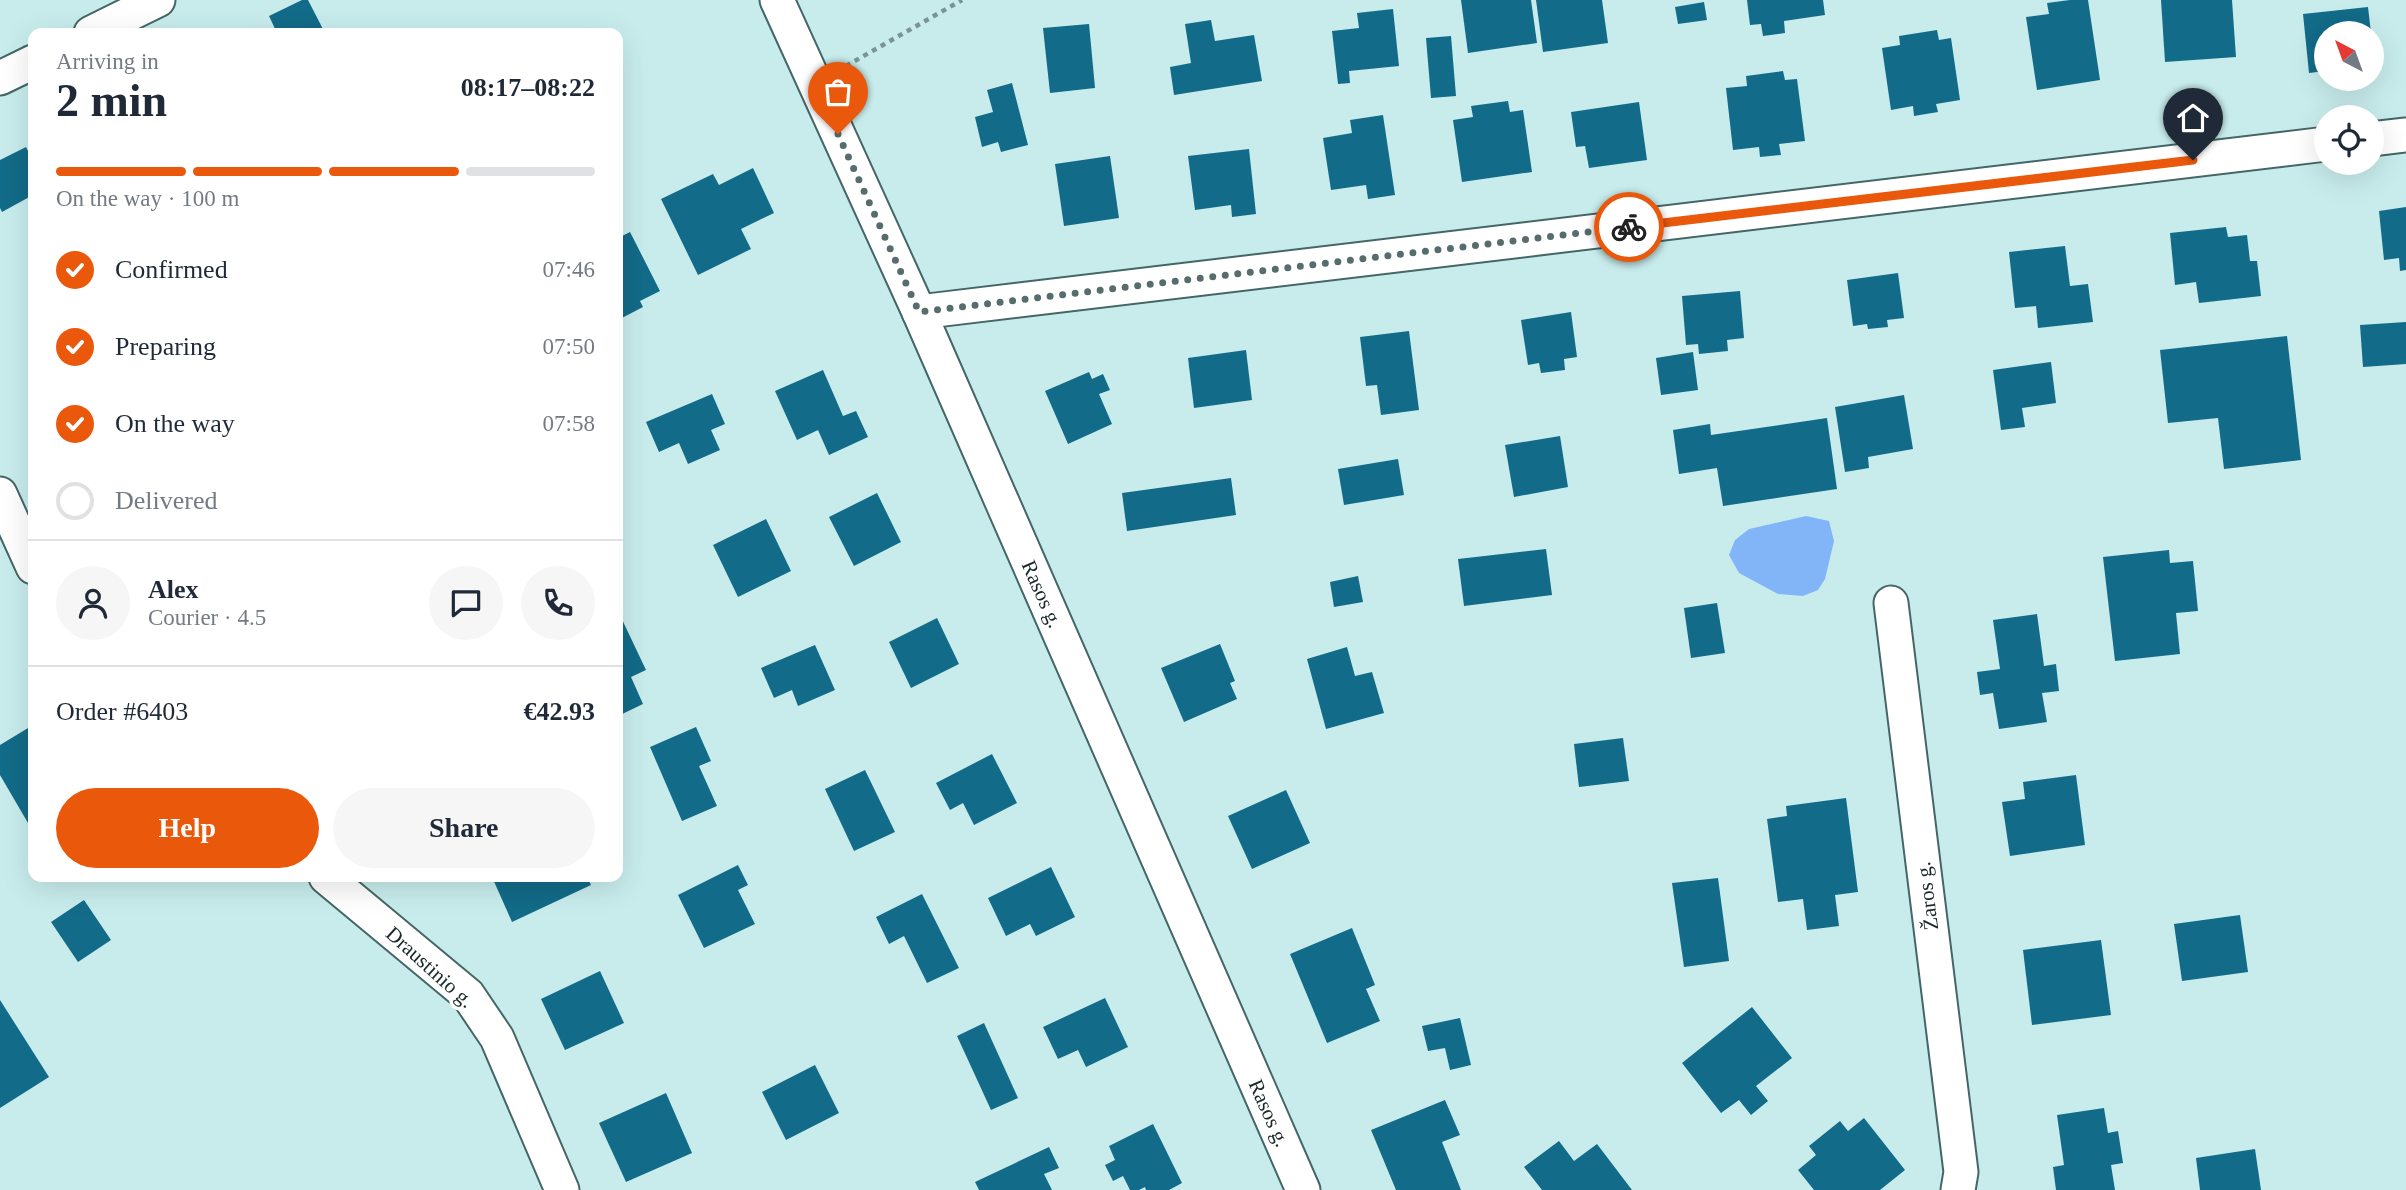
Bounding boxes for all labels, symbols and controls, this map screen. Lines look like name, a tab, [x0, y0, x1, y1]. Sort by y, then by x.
north arrow	[2314, 21, 2384, 91]
map controls	[2314, 21, 2384, 175]
text: Arriving in	[56, 49, 159, 74]
pin	[808, 62, 868, 134]
text: 08:17–08:22	[461, 73, 595, 102]
icon: bag	[819, 73, 857, 111]
text: 2 min	[56, 75, 167, 126]
pin	[2163, 88, 2223, 160]
icon: home	[2174, 99, 2212, 137]
button: locate	[2314, 105, 2384, 175]
text: On the way · 100 m	[56, 186, 239, 211]
courier	[1594, 192, 1664, 262]
icon: bike	[1610, 208, 1648, 246]
icon: check	[56, 251, 94, 289]
text: Confirmed	[115, 255, 228, 284]
text: 07:46	[543, 257, 595, 282]
icon: check	[56, 328, 94, 366]
text: Preparing	[115, 332, 216, 361]
text: 07:50	[543, 334, 595, 359]
icon: check	[56, 405, 94, 443]
text: On the way	[115, 409, 235, 438]
text: 07:58	[543, 411, 595, 436]
text: Delivered	[115, 486, 218, 515]
street label: Rasos g.	[1017, 557, 1067, 631]
button: person	[56, 566, 130, 640]
button: chat	[429, 566, 503, 640]
button: phone	[521, 566, 595, 640]
text: Alex	[148, 575, 199, 604]
text: Courier · 4.5	[148, 605, 266, 630]
text: Order #6403	[56, 697, 188, 726]
text: €42.93	[524, 697, 595, 726]
button: Help	[56, 788, 319, 868]
button: Share	[333, 788, 595, 868]
street label: Žaros g.	[1911, 860, 1943, 932]
street label: Draustinio g.	[381, 921, 479, 1013]
street label: Rasos g.	[1244, 1076, 1294, 1150]

